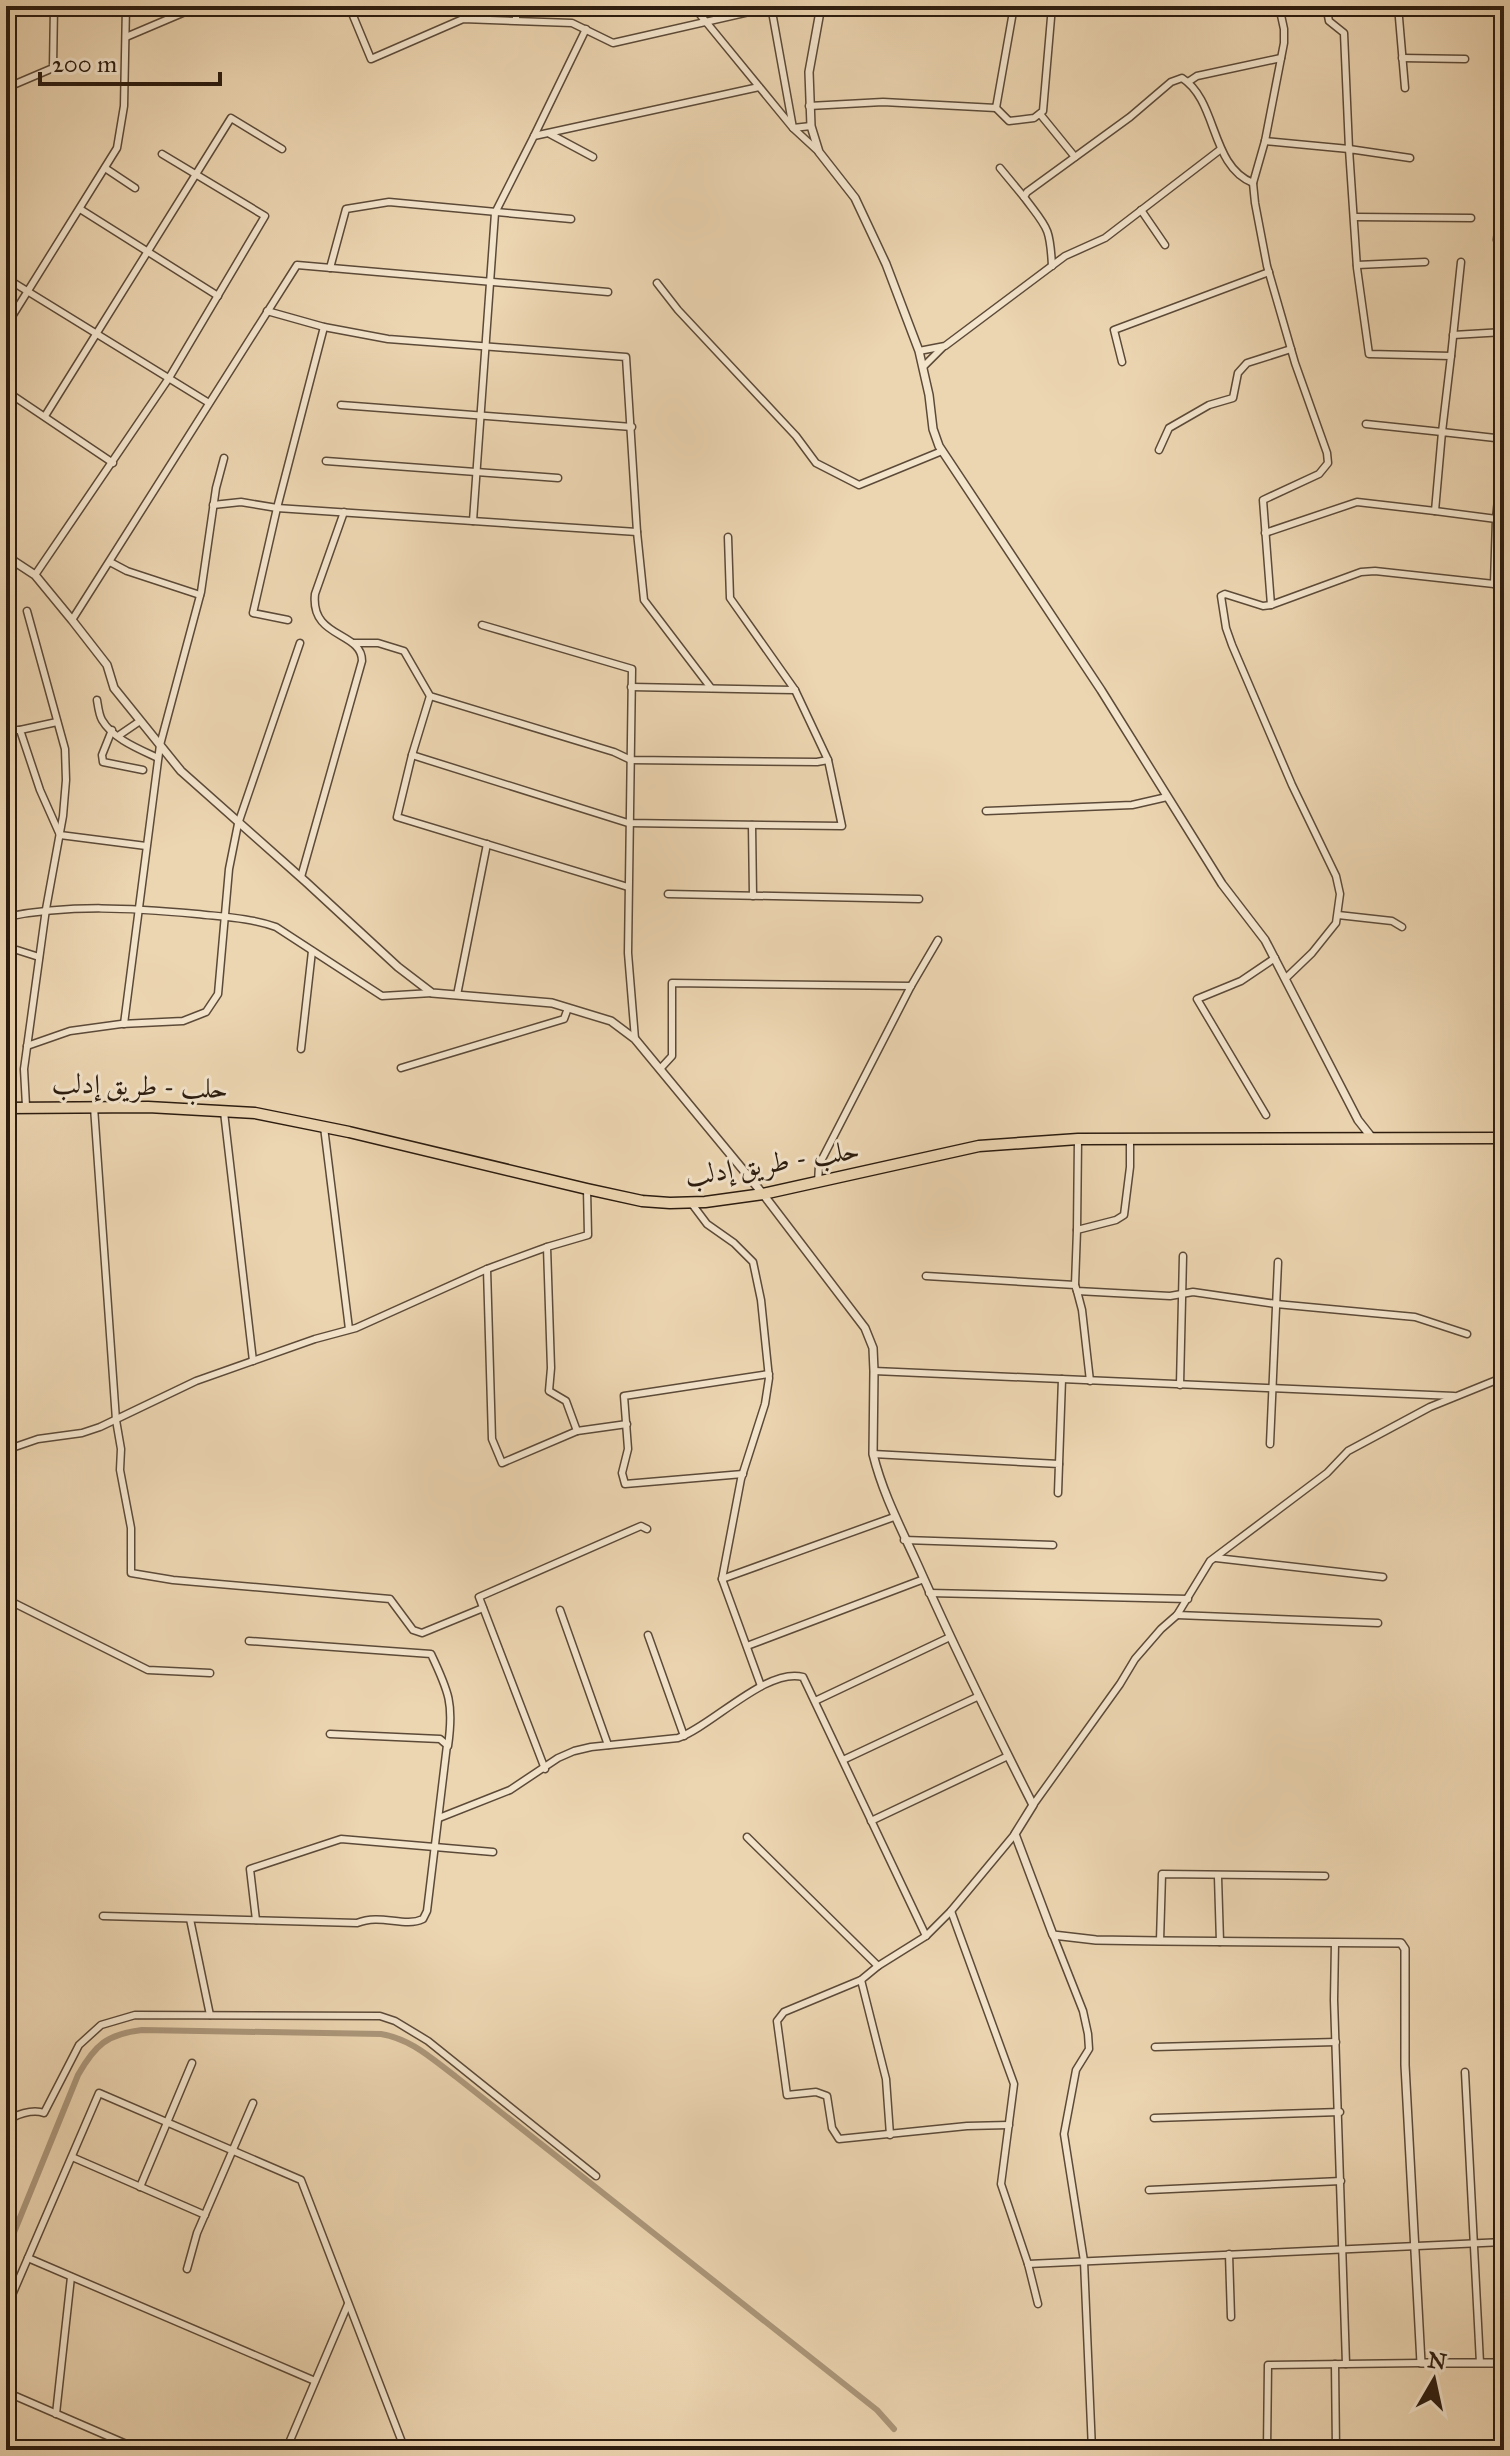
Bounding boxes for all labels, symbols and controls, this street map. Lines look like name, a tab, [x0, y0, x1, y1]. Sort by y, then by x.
scale bar	[40, 36, 220, 86]
text: 200 m	[52, 49, 117, 79]
street label: حلب - طريق إدلب	[51, 1065, 229, 1107]
street label: حلب - طريق إدلب	[682, 1131, 862, 1195]
north arrow	[1394, 2340, 1474, 2420]
text: N	[1426, 2346, 1449, 2376]

